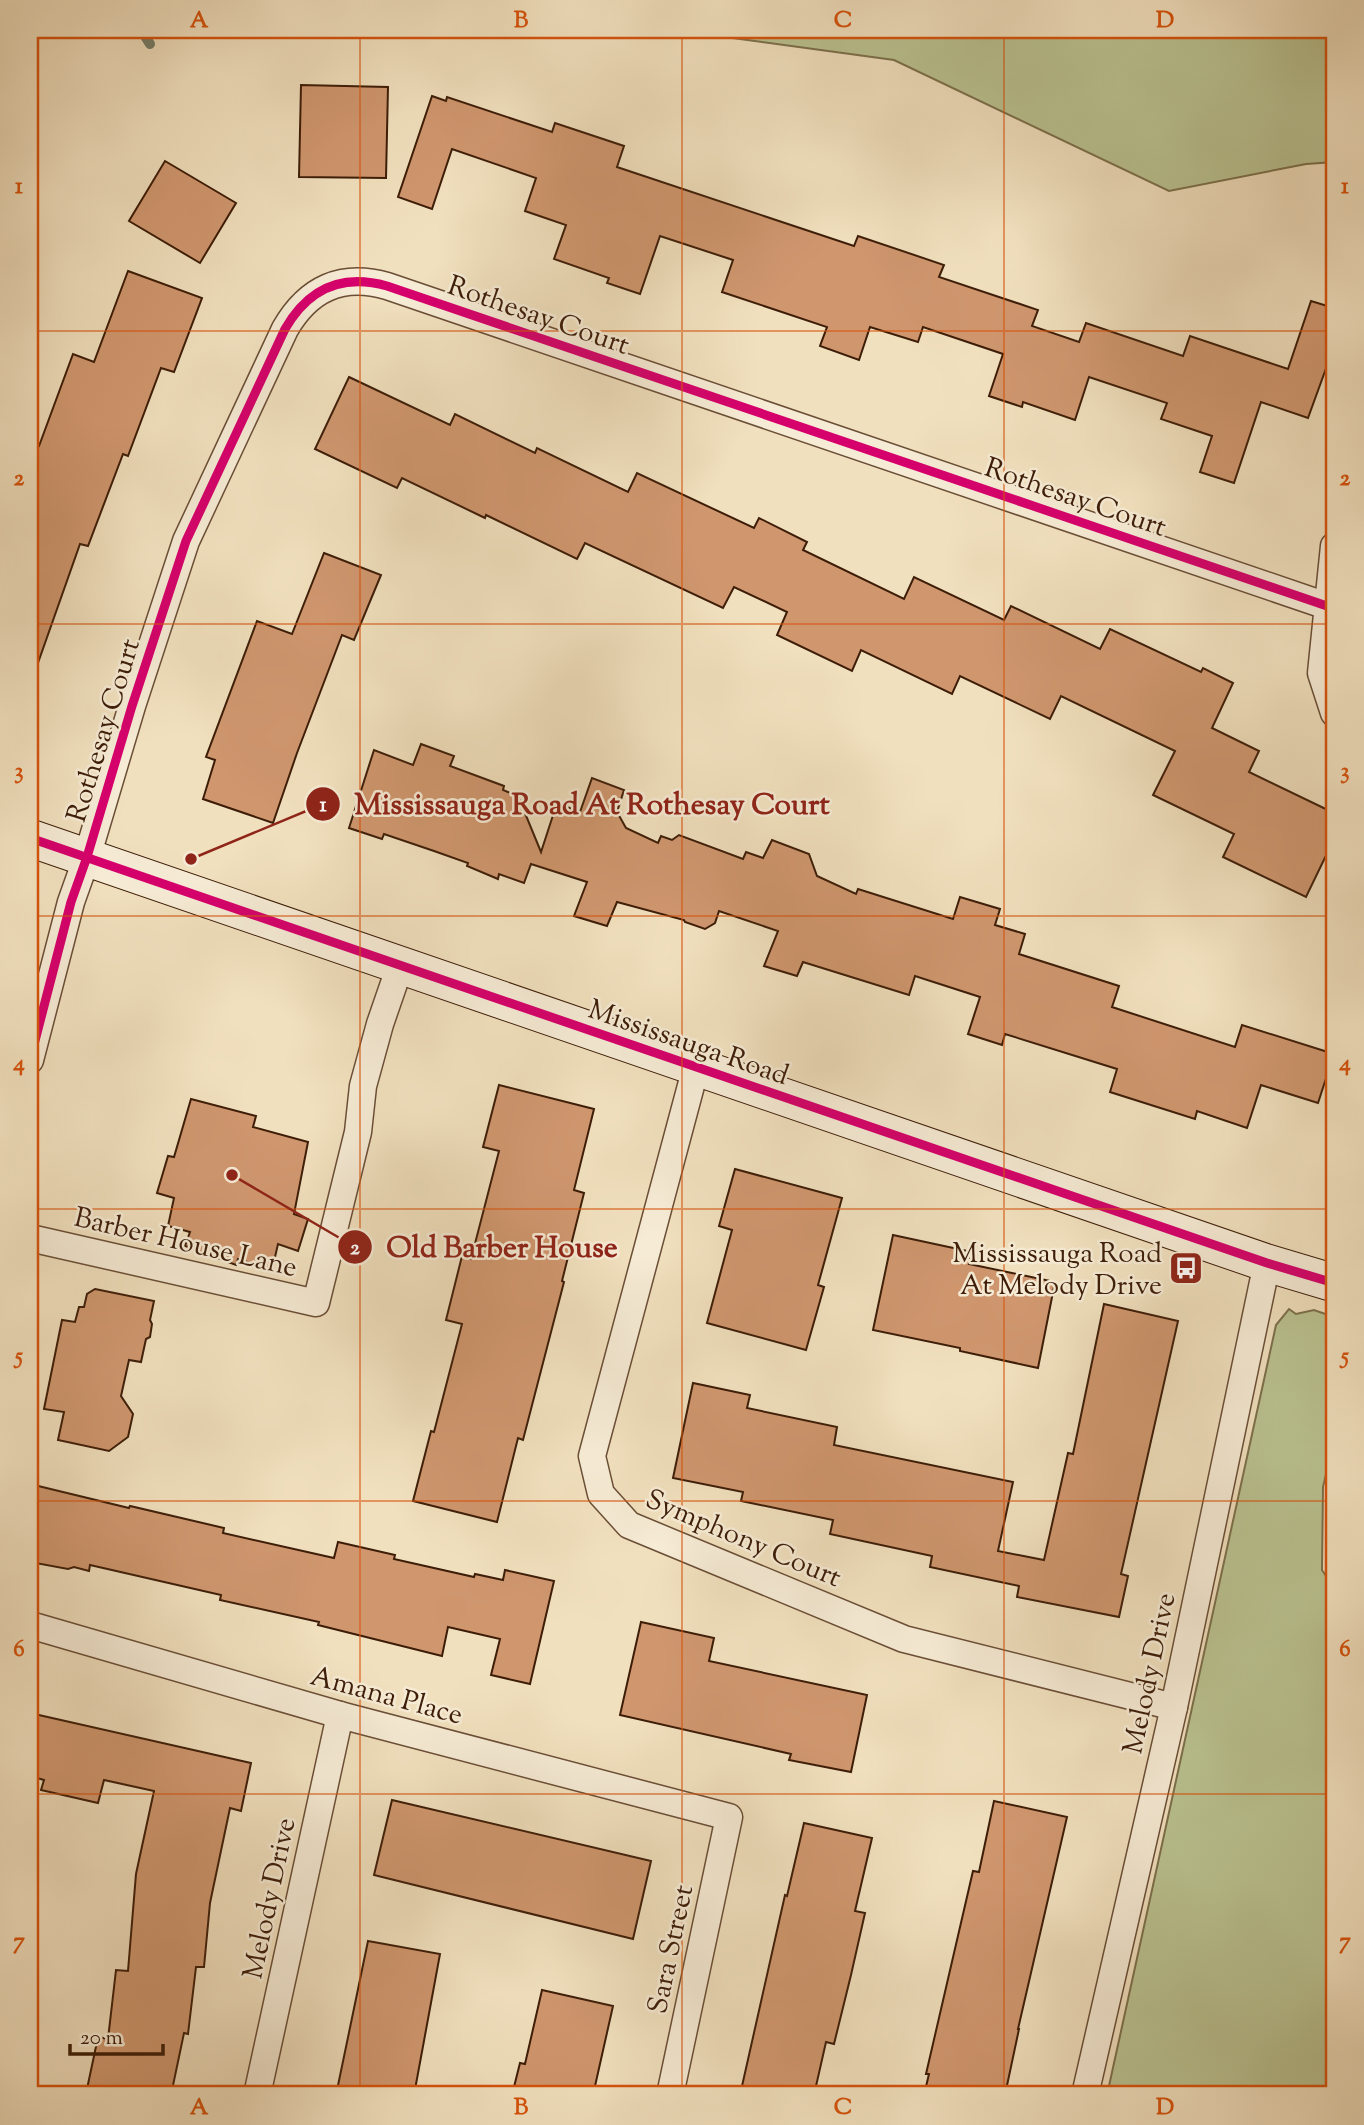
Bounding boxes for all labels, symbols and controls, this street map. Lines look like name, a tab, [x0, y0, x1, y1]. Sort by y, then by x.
text: A	[190, 5, 209, 38]
text: B	[514, 5, 529, 38]
text: C	[834, 5, 852, 38]
text: D	[1156, 5, 1174, 38]
text: 1	[15, 171, 23, 204]
text: 1	[1341, 171, 1349, 204]
street label: Rothesay Court	[442, 267, 635, 367]
street label: Rothesay Court	[979, 449, 1172, 549]
text: 2	[14, 463, 25, 496]
text: 2	[1340, 463, 1351, 496]
street label: Rothesay Court	[58, 634, 152, 828]
text: 3	[14, 756, 24, 789]
text: 3	[1340, 756, 1350, 789]
callout: Mississauga Road At Rothesay Court	[306, 778, 844, 829]
text: Mississauga Road At Rothesay Court	[354, 785, 830, 828]
text: 1	[319, 791, 327, 821]
street label: Mississauga Road	[582, 991, 794, 1097]
text: 4	[12, 1048, 25, 1081]
text: 4	[1338, 1048, 1351, 1081]
street label: Barber House Lane	[70, 1199, 301, 1289]
callout: Old Barber House	[338, 1221, 632, 1272]
text: Old Barber House	[386, 1228, 618, 1271]
text: 2	[350, 1234, 360, 1264]
place label: Mississauga Road At Melody Drive	[952, 1235, 1162, 1307]
bus stop icon: Mississauga Road At Melody Drive	[1167, 1249, 1205, 1287]
text: 5	[13, 1341, 23, 1374]
text: 5	[1339, 1341, 1349, 1374]
street label: Symphony Court	[639, 1480, 847, 1599]
street label: Melody Drive	[1114, 1589, 1188, 1758]
text: 6	[13, 1634, 25, 1667]
text: 6	[1339, 1634, 1351, 1667]
street label: Amana Place	[306, 1657, 467, 1736]
street label: Melody Drive	[234, 1814, 308, 1983]
street label: Sara Street	[639, 1881, 705, 2018]
text: 7	[13, 1926, 25, 1959]
text: 7	[1339, 1926, 1351, 1959]
scale bar	[70, 2013, 163, 2057]
text: 20 m	[80, 2024, 123, 2054]
text: A	[190, 2092, 209, 2125]
text: B	[514, 2092, 529, 2125]
text: C	[834, 2092, 852, 2125]
text: D	[1156, 2092, 1174, 2125]

